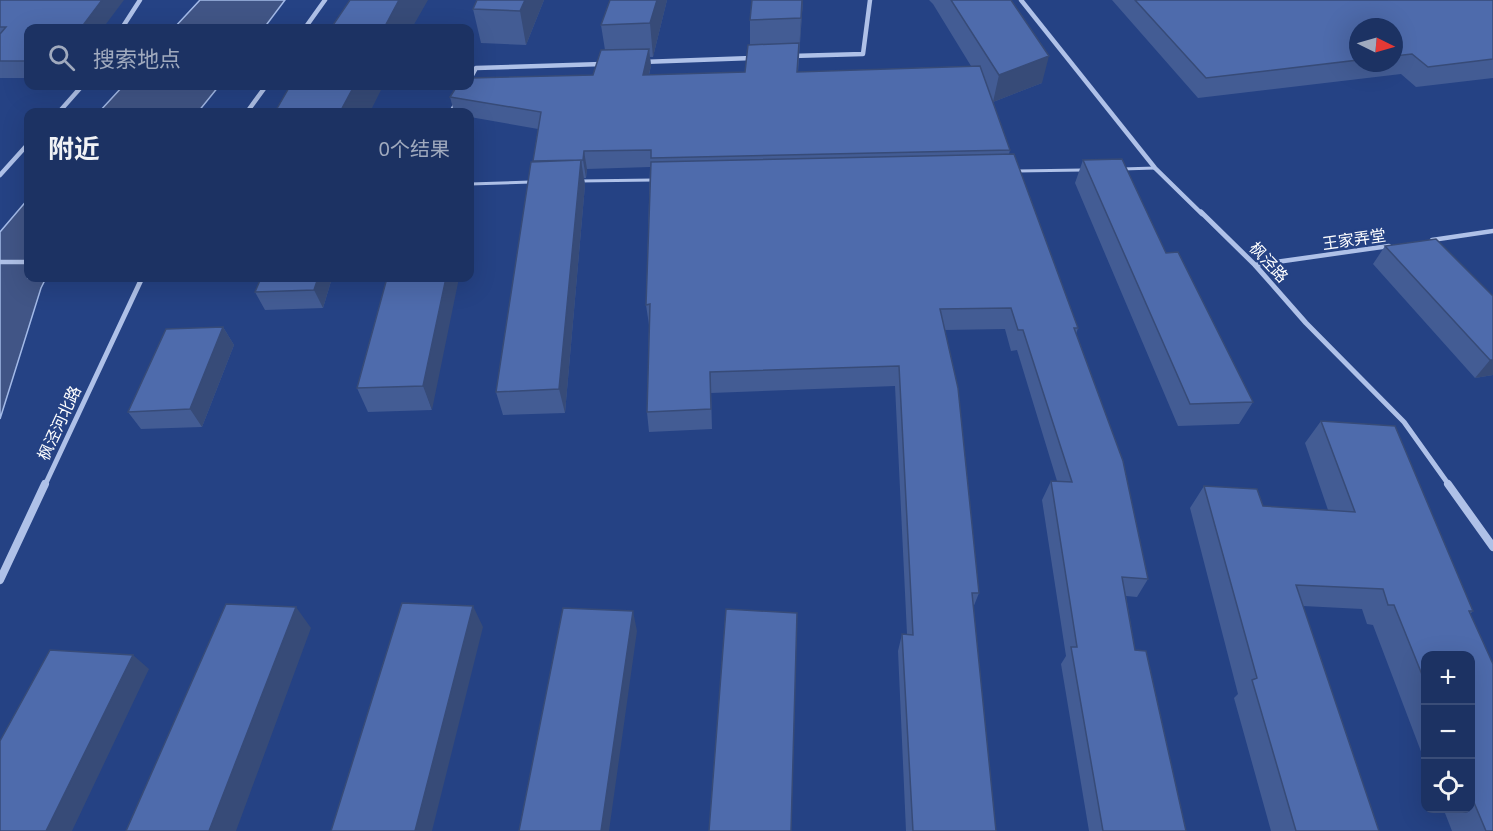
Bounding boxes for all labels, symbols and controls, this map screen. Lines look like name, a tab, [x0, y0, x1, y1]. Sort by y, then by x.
north arrow	[1349, 18, 1403, 72]
search box	[24, 24, 474, 90]
icon: search	[45, 41, 78, 74]
text: 搜索地点	[93, 43, 181, 73]
text: 附近	[48, 130, 100, 166]
text: 0个结果	[379, 135, 450, 162]
street label: 王家弄堂	[1321, 224, 1387, 254]
street label: 枫泾路	[1245, 237, 1293, 287]
street label: 枫泾河北路	[32, 382, 86, 464]
map controls	[1421, 651, 1475, 813]
button: +	[1421, 651, 1475, 705]
button: −	[1421, 705, 1475, 759]
button: locate	[1421, 759, 1475, 813]

